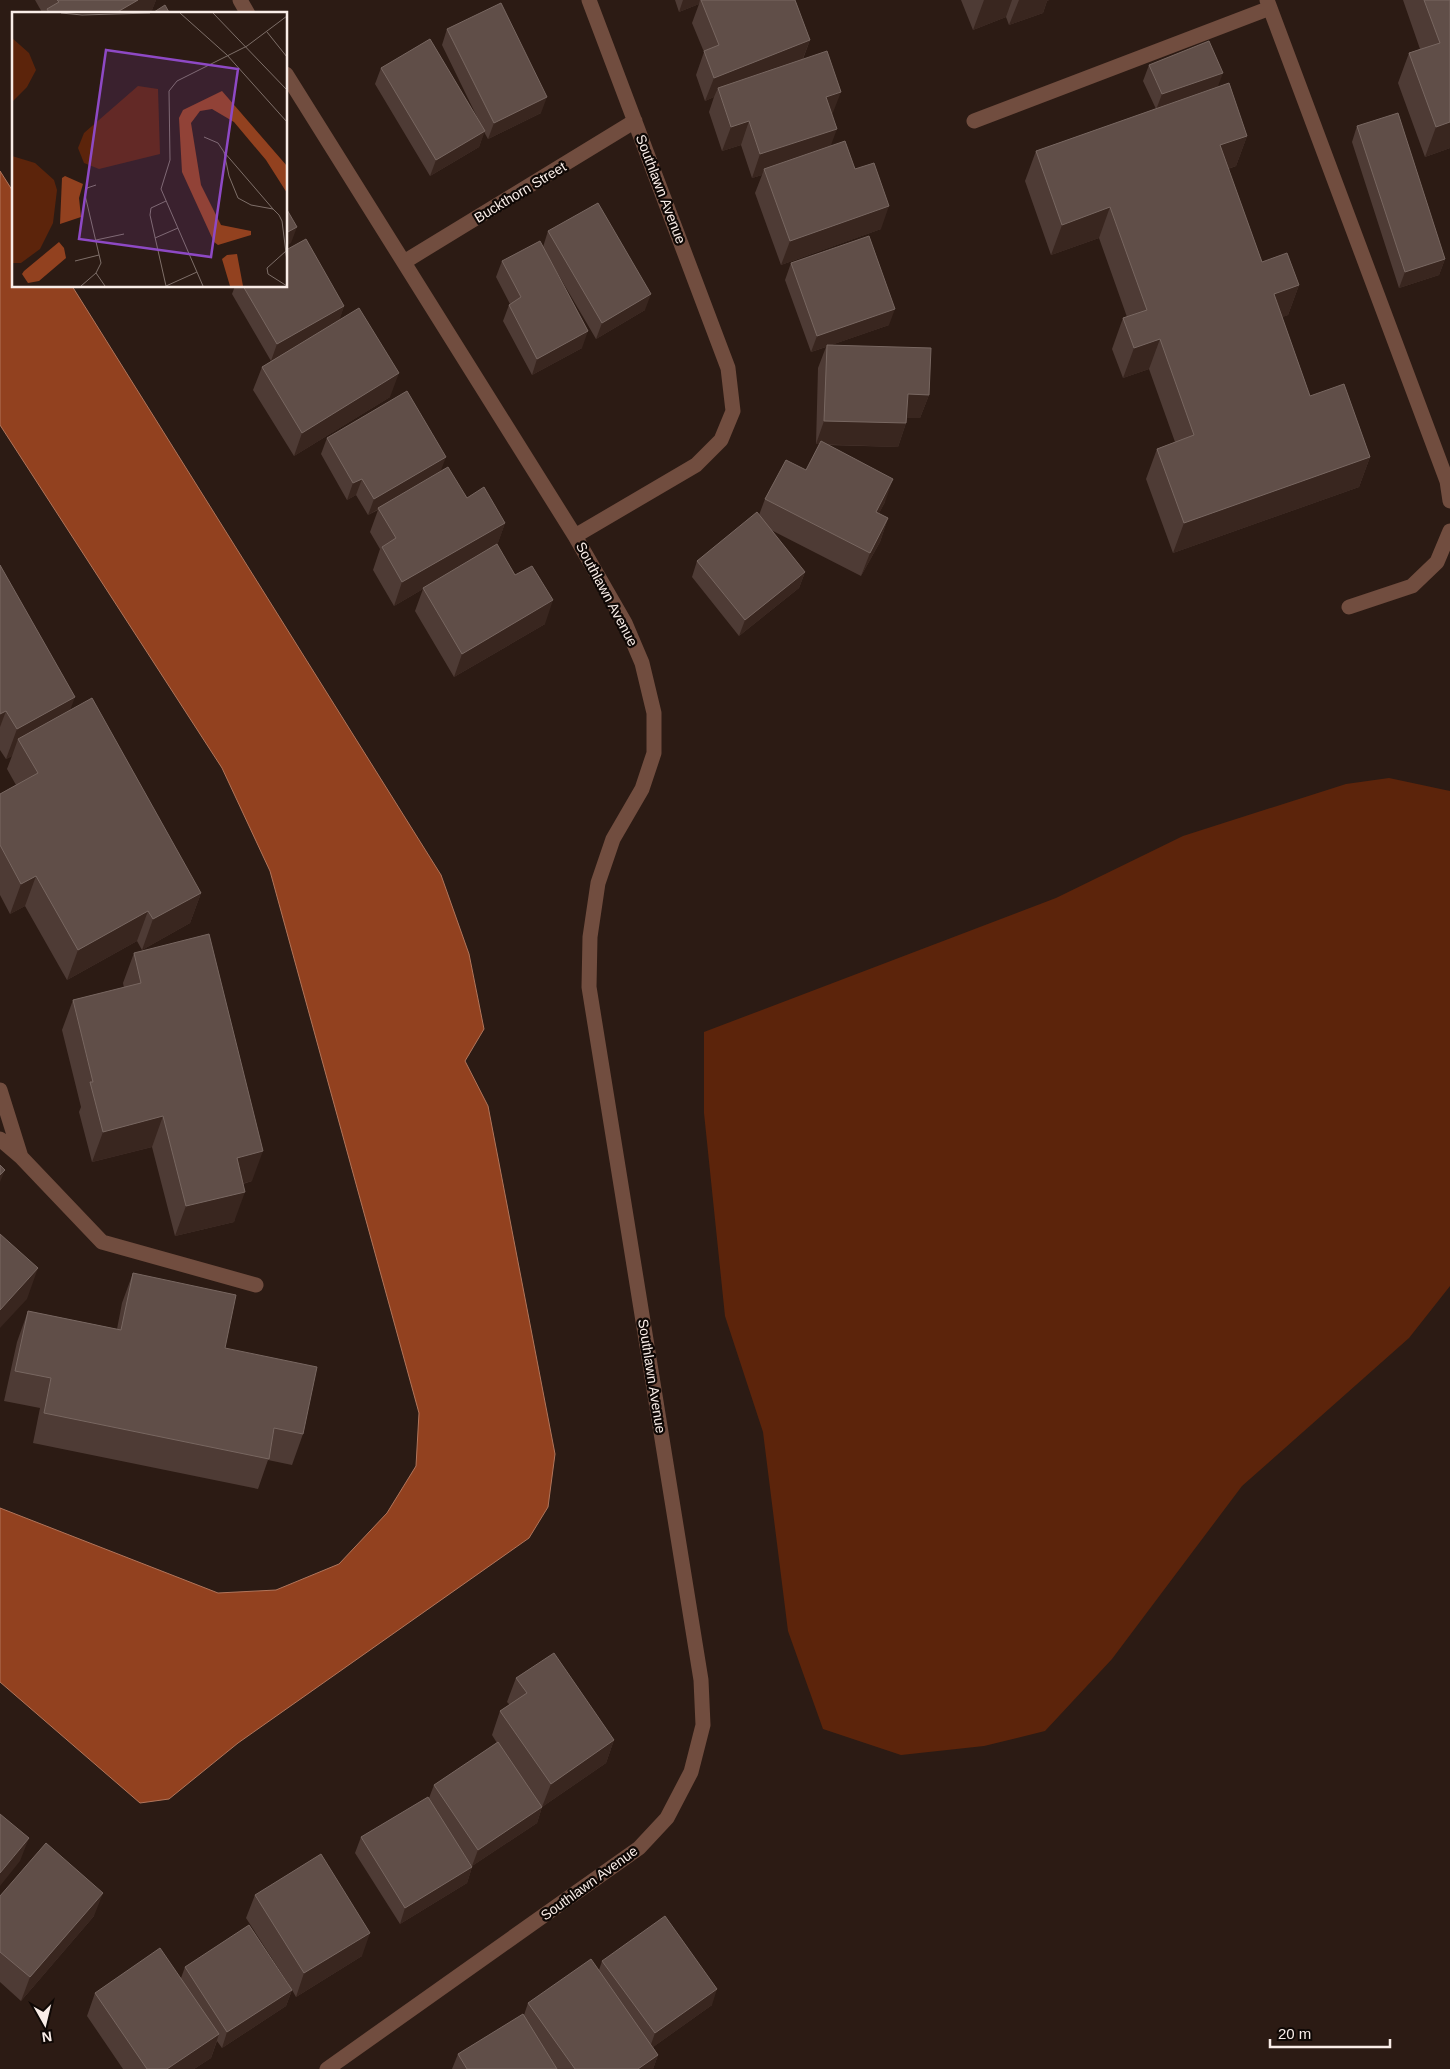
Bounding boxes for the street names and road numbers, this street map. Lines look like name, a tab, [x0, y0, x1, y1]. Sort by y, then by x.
street label: Southlawn Avenue	[633, 132, 689, 246]
street label: Buckthorn Street	[471, 158, 569, 226]
street label: Southlawn Avenue	[573, 539, 641, 649]
street label: Southlawn Avenue	[635, 1318, 669, 1435]
street label: Southlawn Avenue	[537, 1842, 641, 1923]

